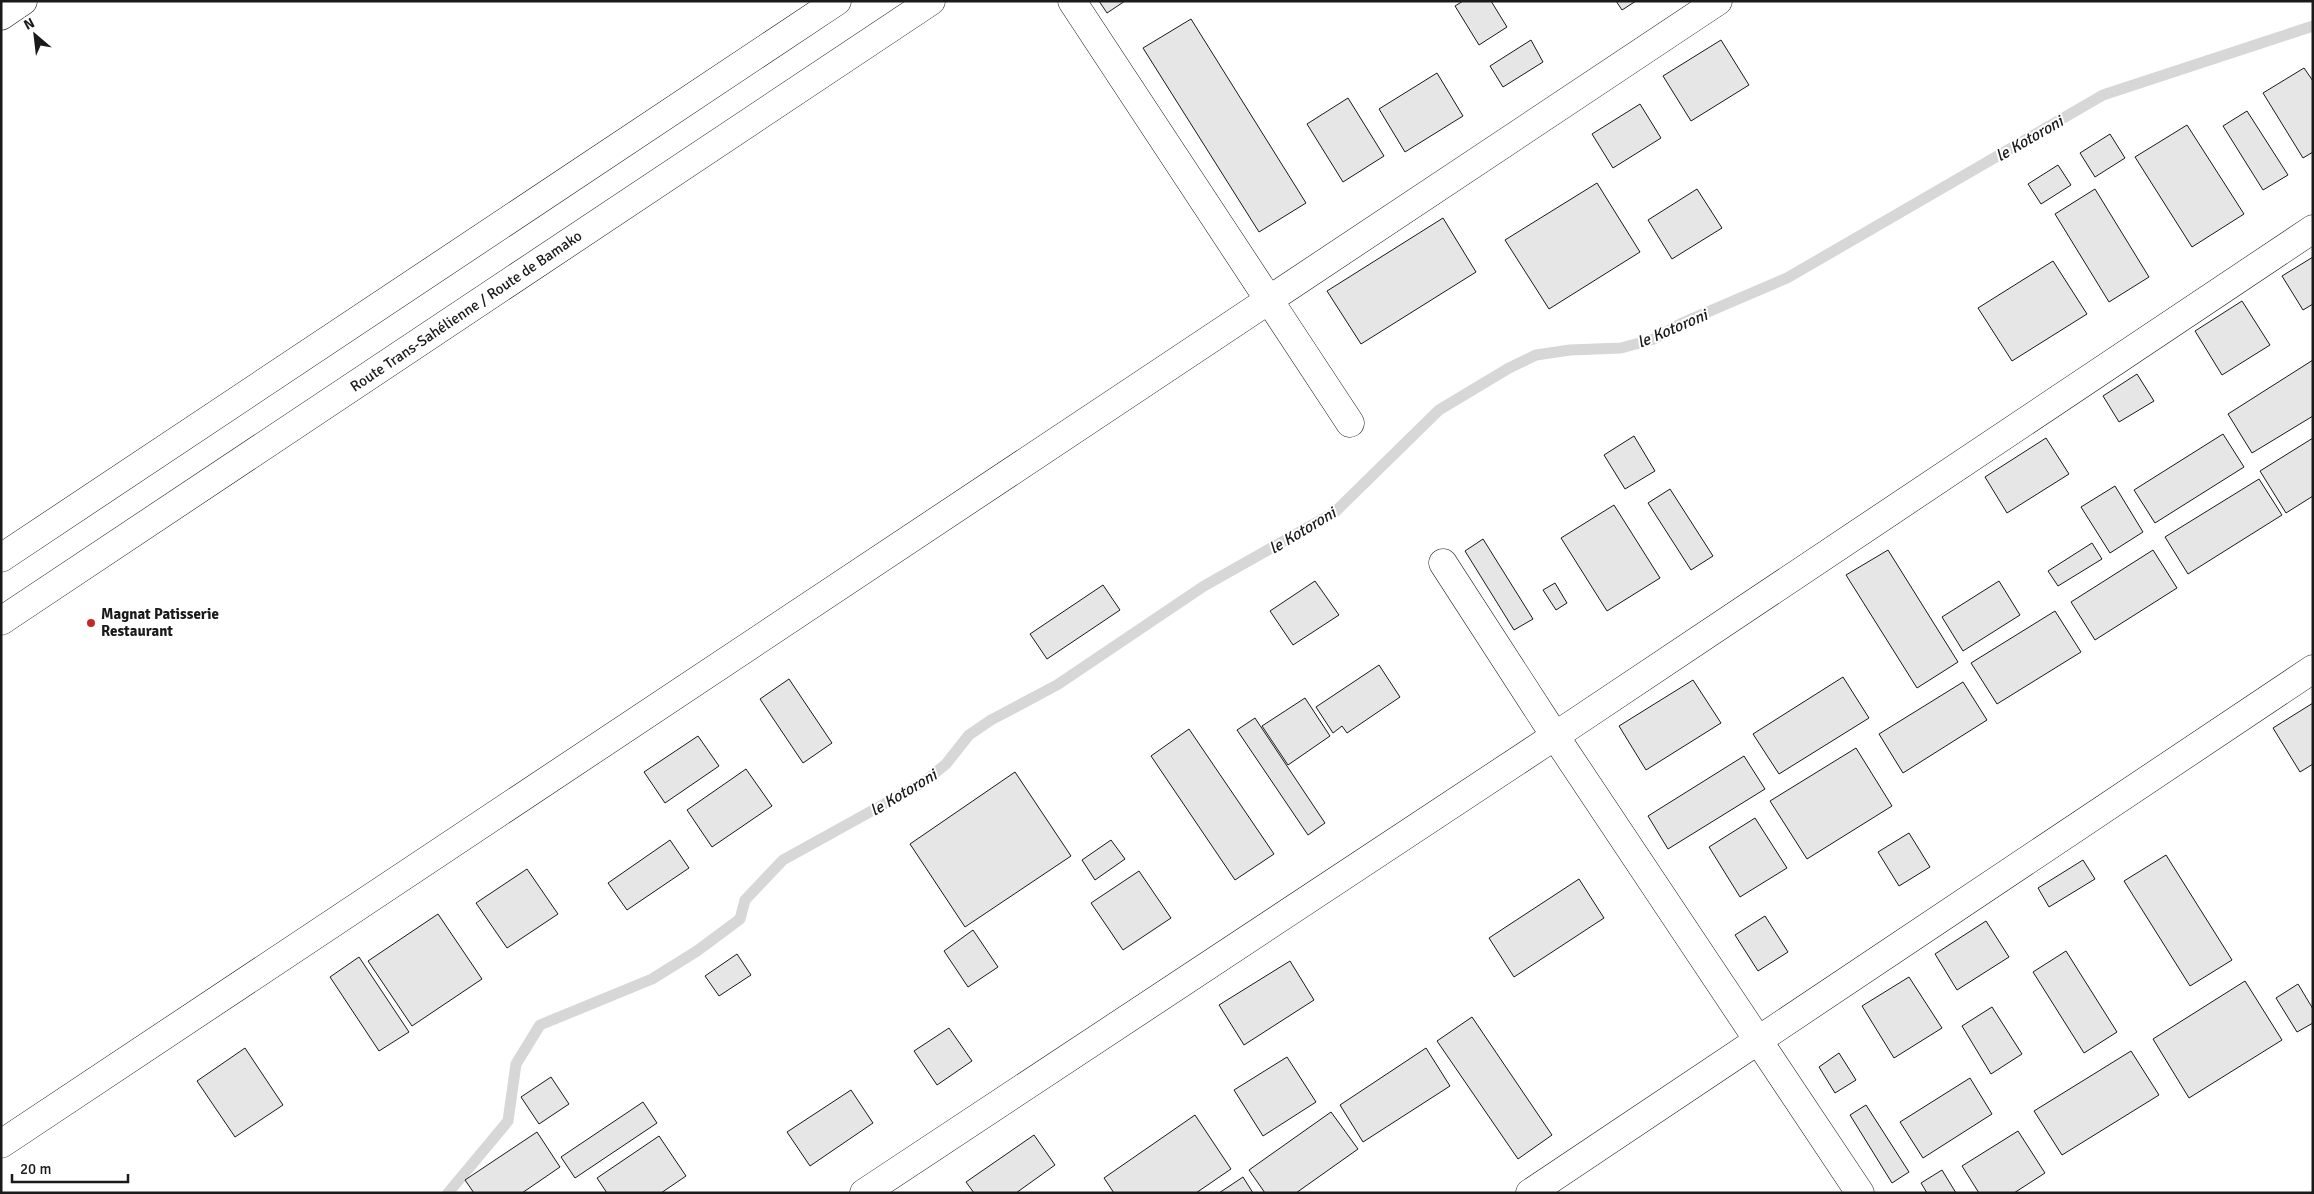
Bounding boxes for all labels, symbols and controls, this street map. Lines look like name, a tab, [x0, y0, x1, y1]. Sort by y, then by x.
north arrow	[10, 10, 60, 60]
text: N	[21, 14, 37, 34]
water label: le Kotoroni	[1992, 111, 2068, 166]
street label: Route Trans-Sahélienne / Route de Bamako	[347, 226, 585, 395]
water label: le Kotoroni	[1634, 305, 1712, 353]
water label: le Kotoroni	[1266, 502, 1341, 559]
place label: Magnat Patisserie Restaurant	[101, 605, 219, 640]
marker: Magnat Patisserie Restaurant	[85, 617, 97, 629]
water label: le Kotoroni	[867, 764, 942, 821]
scale bar	[12, 1152, 129, 1184]
text: 20 m	[20, 1160, 51, 1178]

